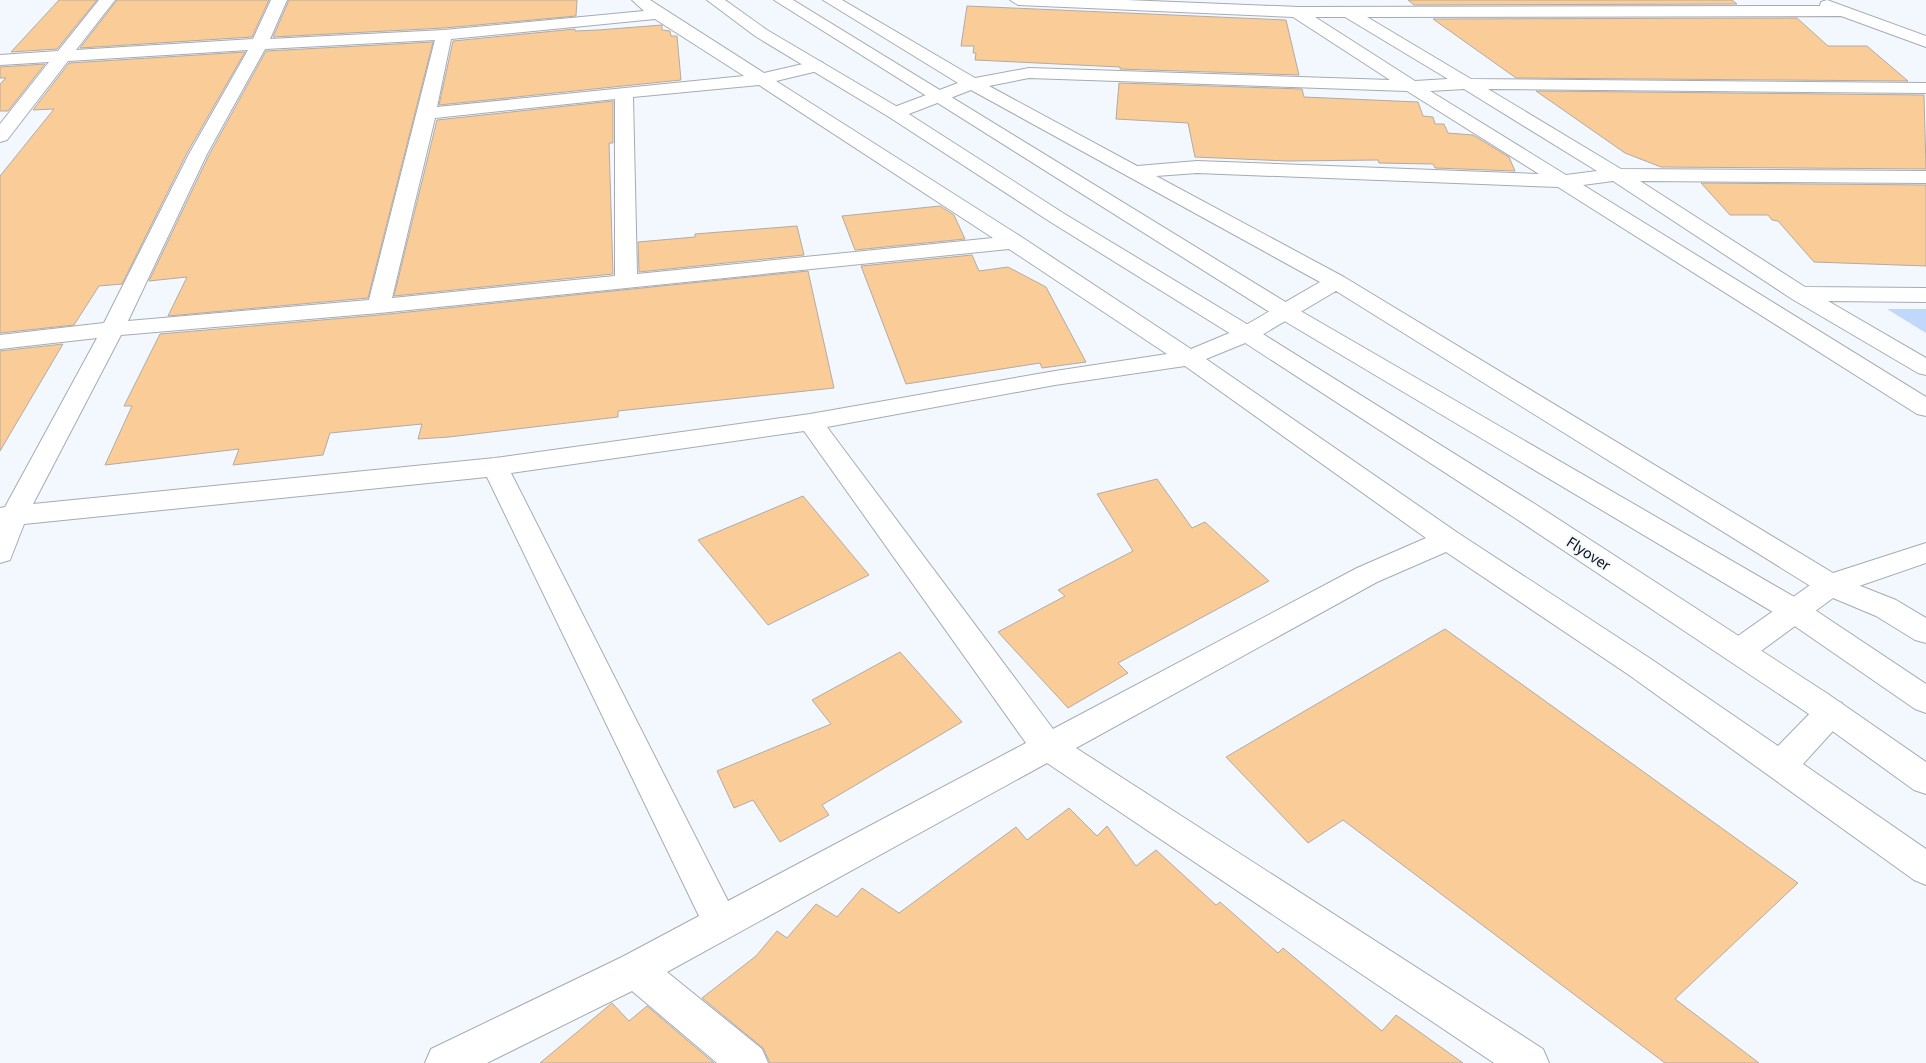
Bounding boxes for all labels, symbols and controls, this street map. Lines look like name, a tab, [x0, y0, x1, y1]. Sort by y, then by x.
street label: Flyover	[1562, 531, 1615, 577]

